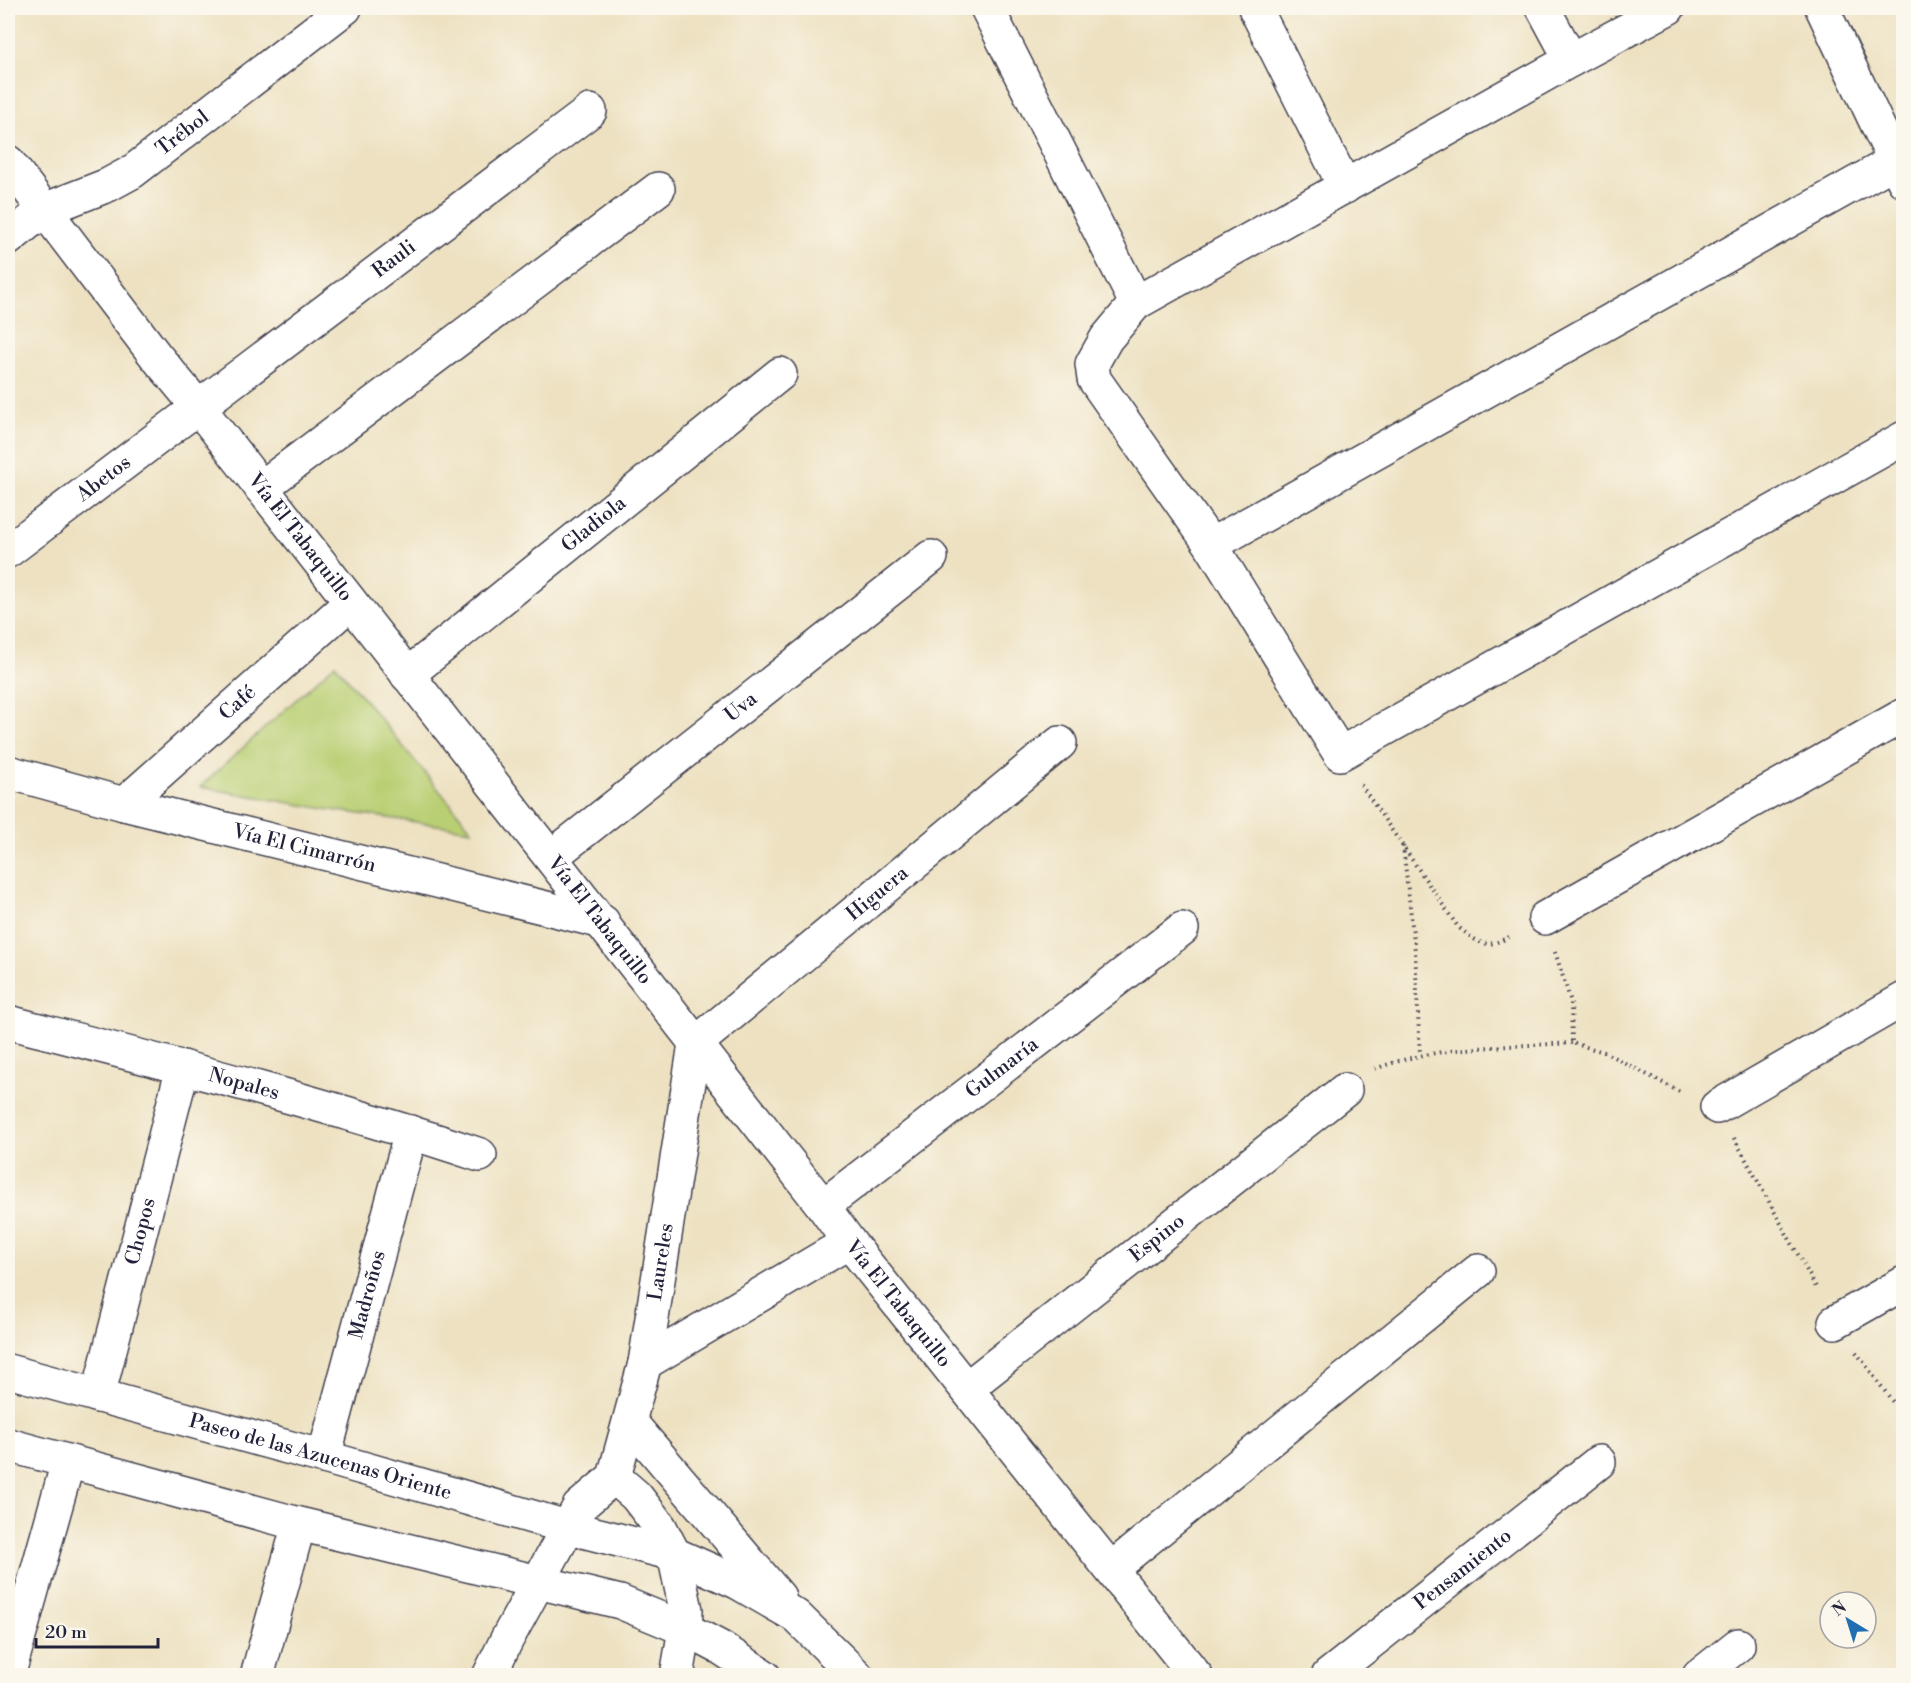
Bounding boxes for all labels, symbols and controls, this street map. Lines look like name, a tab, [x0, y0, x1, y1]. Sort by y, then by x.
street label: Trébol	[151, 105, 214, 161]
street label: Rauli	[367, 234, 421, 284]
street label: Abetos	[71, 450, 136, 508]
street label: Vía El Tabaquillo	[242, 468, 358, 607]
street label: Gladiola	[556, 490, 632, 558]
street label: Café	[214, 680, 261, 726]
street label: Uva	[720, 686, 763, 728]
street label: Vía El Cimarrón	[229, 819, 378, 878]
street label: Vía El Tabaquillo	[541, 851, 658, 990]
street label: Higuera	[841, 860, 914, 927]
street label: Gulmaría	[960, 1031, 1044, 1104]
street label: Nopales	[206, 1063, 282, 1106]
street label: Chopos	[120, 1195, 161, 1268]
street label: Espino	[1124, 1209, 1190, 1268]
street label: Laureles	[642, 1221, 679, 1303]
street label: Vía El Tabaquillo	[839, 1234, 957, 1372]
street label: Madroños	[344, 1248, 391, 1342]
street label: Paseo de las Azucenas Oriente	[186, 1408, 455, 1506]
street label: Pensamiento	[1409, 1523, 1517, 1616]
north arrow	[1818, 1590, 1878, 1650]
text: N	[1828, 1597, 1851, 1621]
scale bar	[36, 1611, 158, 1649]
text: 20 m	[45, 1621, 87, 1644]

